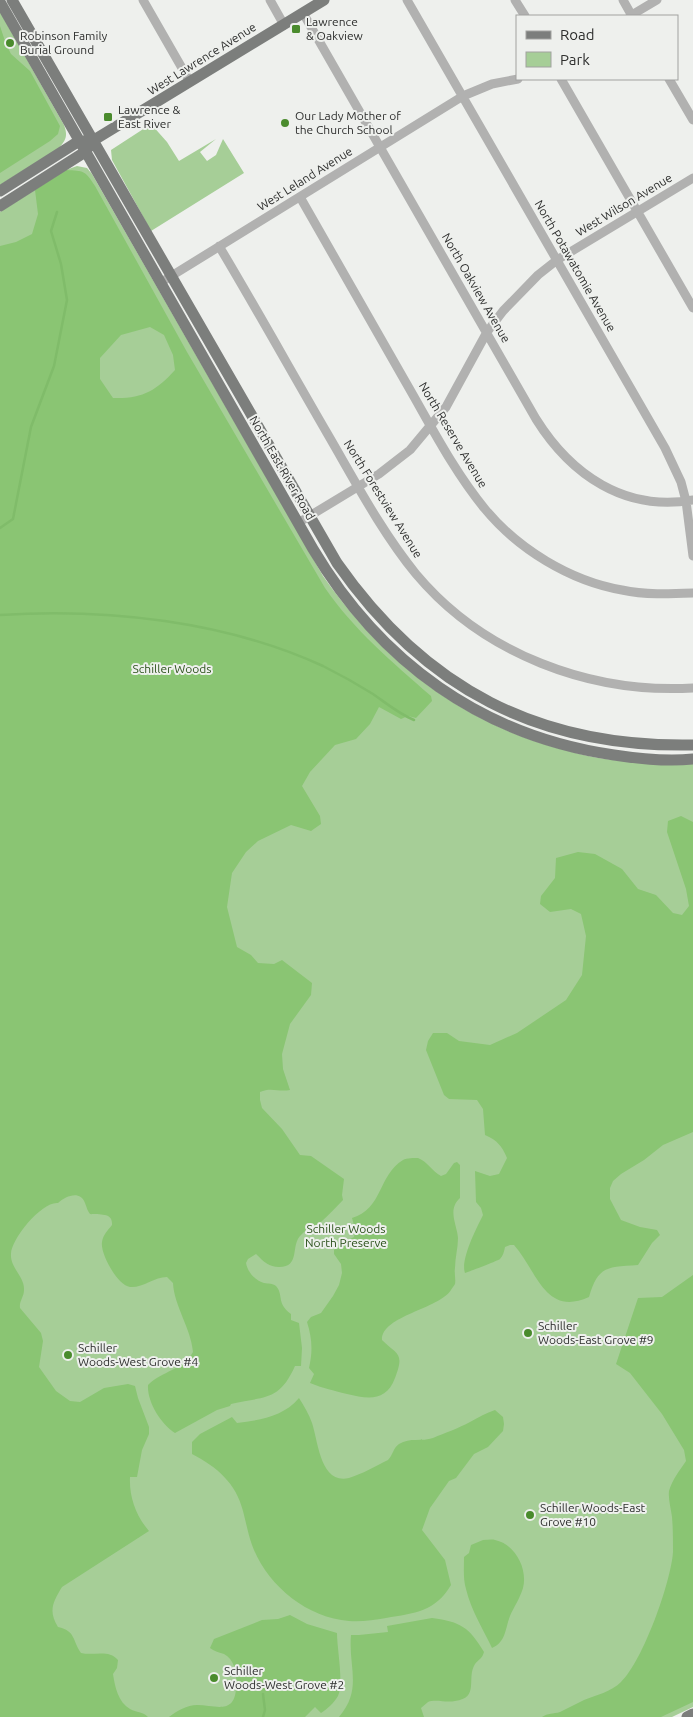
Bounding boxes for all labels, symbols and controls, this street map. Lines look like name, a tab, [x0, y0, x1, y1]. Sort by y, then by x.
place label: Lawrence & Oakview	[306, 15, 364, 42]
legend	[516, 15, 678, 80]
street label: West Lawrence Avenue	[145, 20, 258, 97]
marker: Lawrence & Oakview	[290, 23, 302, 35]
text: Road	[560, 26, 595, 43]
place label: Robinson Family Burial Ground	[20, 29, 108, 56]
marker: Robinson Family Burial Ground	[4, 37, 16, 49]
text: Park	[560, 51, 590, 68]
place label: Lawrence & East River	[118, 103, 181, 130]
place label: Our Lady Mother of the Church School	[295, 109, 401, 136]
marker: Lawrence & East River	[102, 111, 114, 123]
marker: Our Lady Mother of the Church School	[279, 117, 291, 129]
street label: West Leland Avenue	[255, 144, 355, 213]
street label: West Wilson Avenue	[573, 171, 674, 238]
street label: North Potawatomie Avenue	[532, 198, 618, 334]
street label: North Oakview Avenue	[440, 231, 513, 345]
street label: North Reserve Avenue	[417, 380, 490, 490]
street label: North East River Road	[247, 413, 318, 522]
street label: North Forestview Avenue	[342, 437, 425, 560]
park label: Schiller Woods	[132, 662, 212, 675]
park label: Schiller Woods North Preserve	[305, 1222, 387, 1249]
place label: Schiller Woods-East Grove #9	[538, 1319, 654, 1346]
marker: Schiller Woods-East Grove #9	[522, 1327, 534, 1339]
place label: Schiller Woods-West Grove #4	[78, 1341, 198, 1368]
marker: Schiller Woods-West Grove #4	[62, 1349, 74, 1361]
place label: Schiller Woods-East Grove #10	[540, 1501, 646, 1528]
marker: Schiller Woods-East Grove #10	[524, 1509, 536, 1521]
place label: Schiller Woods-West Grove #2	[224, 1664, 344, 1691]
marker: Schiller Woods-West Grove #2	[208, 1672, 220, 1684]

